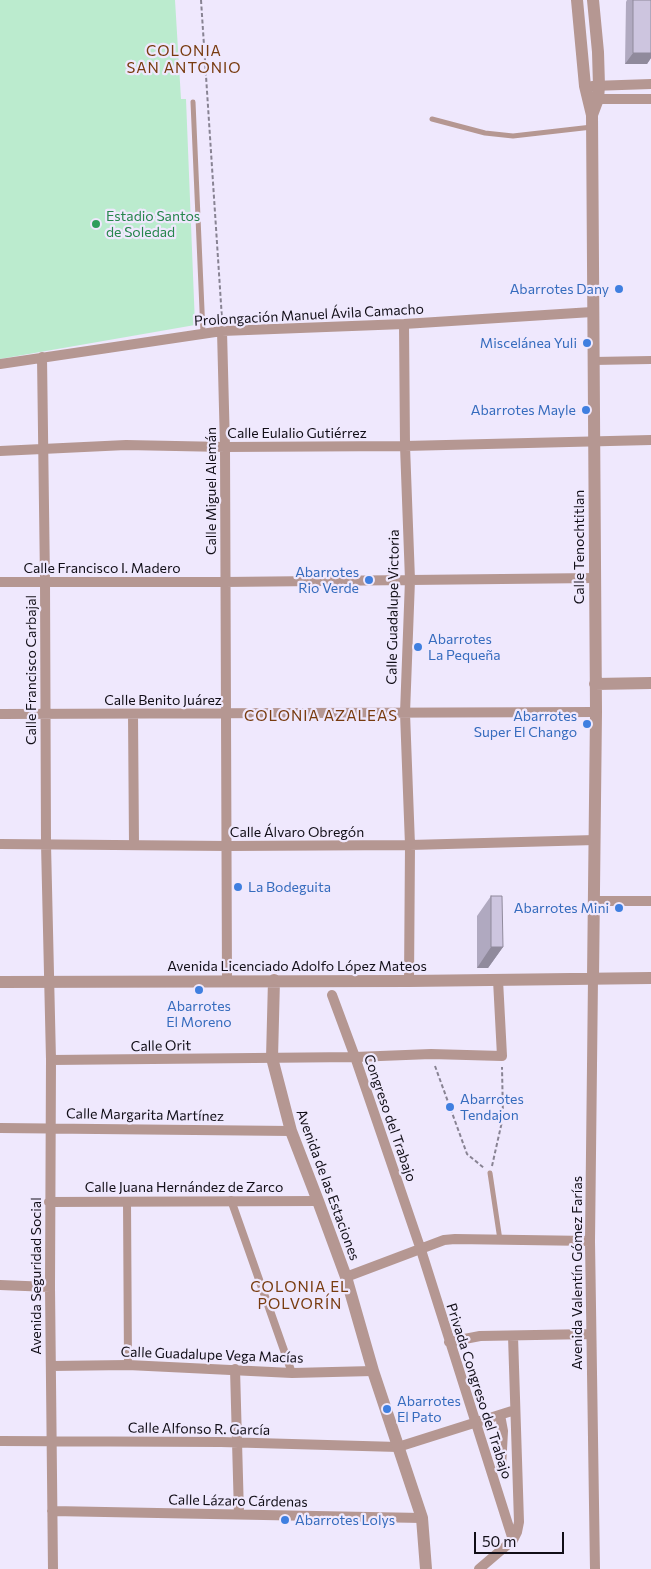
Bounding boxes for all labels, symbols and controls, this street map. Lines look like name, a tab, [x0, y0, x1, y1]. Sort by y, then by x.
district label: COLONIA SAN ANTONIO	[125, 42, 243, 77]
place label: Estadio Santos de Soledad	[106, 208, 200, 240]
marker: Estadio Santos de Soledad	[90, 218, 102, 230]
place label: Abarrotes Dany	[510, 281, 609, 297]
marker: Abarrotes Dany	[613, 283, 625, 295]
street label: Prolongación Manuel Ávila Camacho	[194, 301, 424, 329]
place label: Miscelánea Yuli	[480, 335, 577, 351]
marker: Miscelánea Yuli	[581, 337, 593, 349]
place label: Abarrotes Mayle	[471, 402, 576, 418]
marker: Abarrotes Mayle	[580, 404, 592, 416]
street label: Calle Eulalio Gutiérrez	[227, 425, 367, 441]
street label: Calle Miguel Alemán	[203, 427, 219, 555]
street label: Calle Tenochtitlan	[571, 490, 587, 604]
street label: Calle Guadalupe Victoria	[383, 529, 403, 685]
street label: Calle Francisco I. Madero	[23, 560, 181, 576]
place label: Abarrotes Rio Verde	[295, 564, 359, 596]
marker: Abarrotes Rio Verde	[363, 574, 375, 586]
street label: Calle Francisco Carbajal	[23, 595, 39, 745]
place label: Abarrotes La Pequeña	[428, 631, 501, 664]
marker: Abarrotes La Pequeña	[412, 641, 424, 653]
street label: Calle Benito Juárez	[104, 692, 222, 708]
district label: COLONIA AZALEAS	[242, 707, 400, 725]
place label: Abarrotes Super El Chango	[474, 708, 577, 740]
marker: Abarrotes Super El Chango	[581, 718, 593, 730]
street label: Calle Álvaro Obregón	[230, 824, 364, 840]
place label: La Bodeguita	[248, 879, 331, 895]
marker: La Bodeguita	[232, 881, 244, 893]
place label: Abarrotes Mini	[514, 900, 609, 916]
marker: Abarrotes Mini	[613, 902, 625, 914]
street label: Avenida Licenciado Adolfo López Mateos	[167, 958, 427, 974]
marker: Abarrotes El Moreno	[193, 984, 205, 996]
place label: Abarrotes El Moreno	[166, 998, 232, 1030]
street label: Calle Orit	[131, 1037, 191, 1055]
street label: Congreso del Trabajo	[360, 1052, 420, 1184]
place label: Abarrotes Tendajon	[460, 1091, 524, 1124]
marker: Abarrotes Tendajon	[444, 1101, 456, 1113]
street label: Calle Margarita Martínez	[66, 1105, 224, 1125]
street label: Avenida de las Estaciones	[293, 1107, 363, 1263]
street label: Avenida Valentín Gómez Farías	[569, 1176, 585, 1370]
street label: Calle Juana Hernández de Zarco	[85, 1179, 283, 1195]
street label: Avenida Seguridad Social	[28, 1197, 44, 1355]
district label: COLONIA EL POLVORÍN	[249, 1278, 351, 1313]
street label: Privada Congreso del Trabajo	[443, 1301, 515, 1481]
street label: Calle Guadalupe Vega Macías	[120, 1343, 304, 1367]
place label: Abarrotes El Pato	[397, 1393, 461, 1425]
marker: Abarrotes El Pato	[381, 1403, 393, 1415]
street label: Calle Alfonso R. García	[128, 1419, 270, 1439]
street label: Calle Lázaro Cárdenas	[168, 1491, 308, 1511]
place label: Abarrotes Lolys	[295, 1512, 395, 1528]
marker: Abarrotes Lolys	[279, 1514, 291, 1526]
scale bar	[476, 1522, 566, 1554]
text: 50 m	[482, 1532, 516, 1550]

